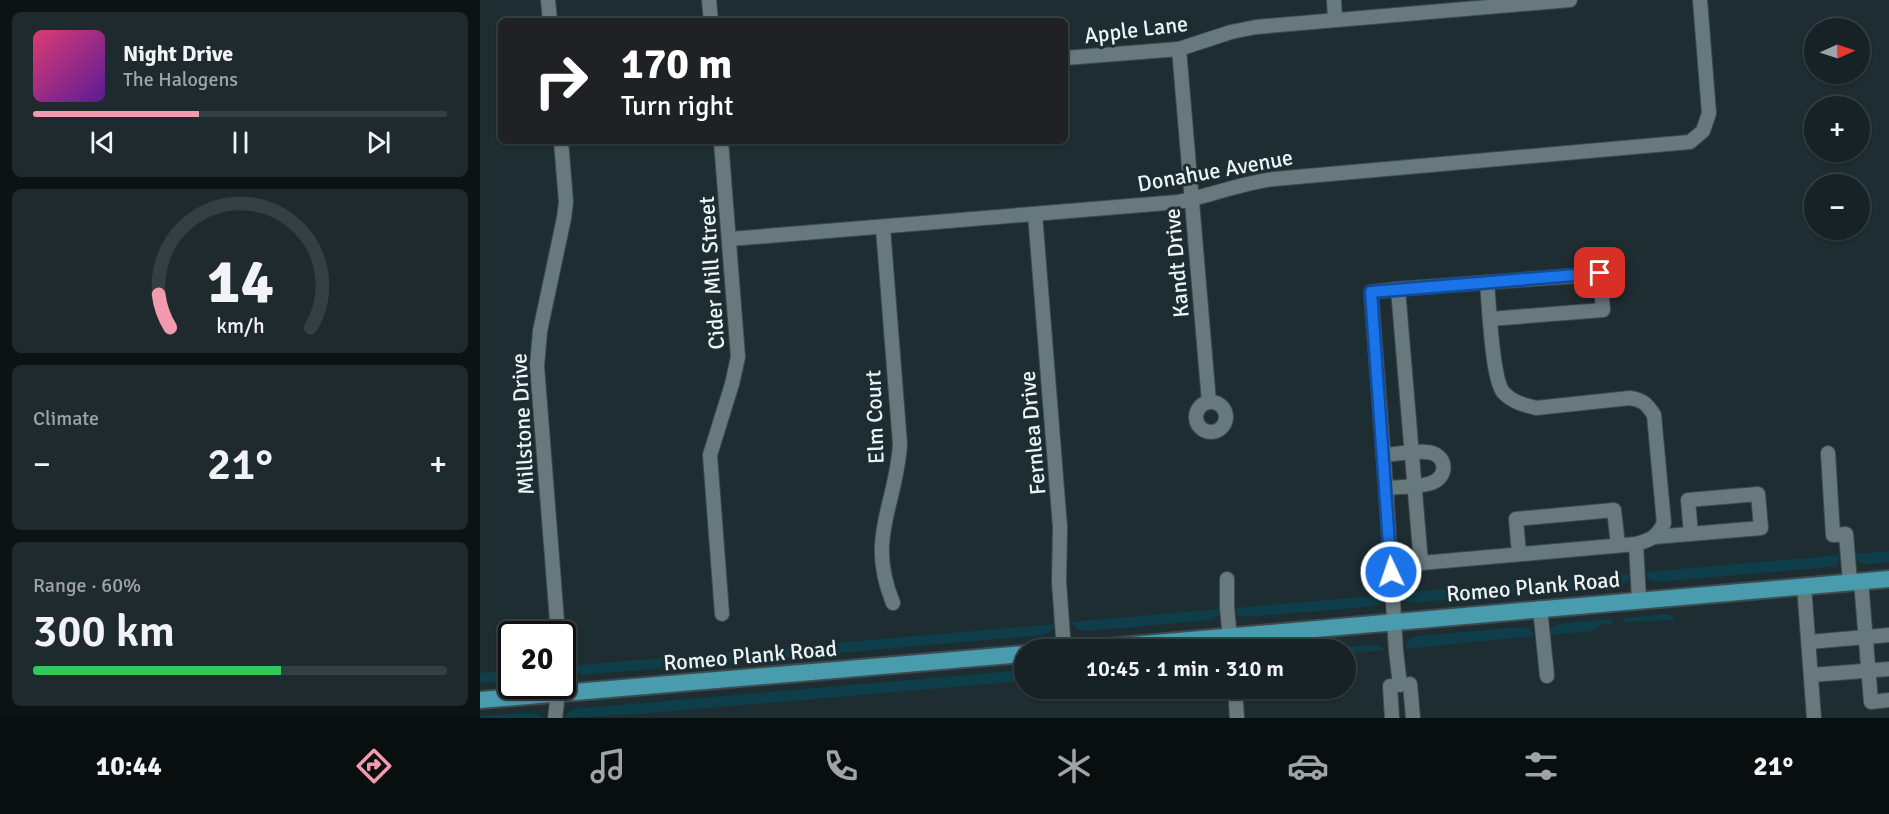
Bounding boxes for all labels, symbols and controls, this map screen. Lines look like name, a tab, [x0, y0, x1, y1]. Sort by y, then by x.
street label: Apple Lane	[1083, 10, 1189, 49]
north arrow	[1804, 18, 1870, 84]
map controls	[1804, 18, 1870, 240]
text: 170 m	[621, 39, 732, 90]
text: Night Drive	[123, 40, 233, 67]
icon: right	[522, 42, 600, 120]
text: The Halogens	[123, 67, 238, 92]
text: Turn right	[621, 90, 734, 123]
button: +	[1804, 96, 1870, 162]
icon: previous	[86, 126, 119, 159]
icon: pause	[224, 126, 257, 159]
icon: next	[362, 126, 395, 159]
street label: Donahue Avenue	[1135, 144, 1295, 197]
button: −	[1804, 174, 1870, 240]
street label: Cider Mill Street	[693, 195, 730, 350]
street label: Kandt Drive	[1158, 207, 1195, 319]
text: 14	[206, 243, 274, 320]
pin	[1574, 247, 1625, 298]
icon: arrive	[1583, 256, 1616, 289]
text: km/h	[216, 313, 264, 339]
street label: Millstone Drive	[505, 352, 540, 496]
street label: Elm Court	[859, 369, 890, 464]
street label: Fernlea Drive	[1014, 370, 1051, 496]
text: Climate	[33, 406, 99, 431]
text: 21°	[207, 437, 273, 492]
text: −	[33, 444, 51, 485]
text: +	[429, 444, 447, 485]
position arrow	[1359, 540, 1423, 604]
street label: Romeo Plank Road	[1445, 565, 1621, 608]
text: Range · 60%	[33, 573, 141, 598]
text: 300 km	[33, 604, 175, 659]
speed limit sign: 20	[498, 621, 576, 699]
street label: Romeo Plank Road	[662, 634, 838, 677]
text: 10:45 · 1 min · 310 m	[1086, 655, 1284, 682]
icon: directions	[353, 745, 395, 787]
icon: music	[587, 745, 629, 787]
icon: phone	[820, 745, 862, 787]
icon: climate	[1053, 745, 1095, 787]
icon: car	[1287, 745, 1329, 787]
icon: filters	[1520, 745, 1562, 787]
text: 10:44	[96, 750, 162, 783]
text: 21°	[1753, 750, 1793, 783]

